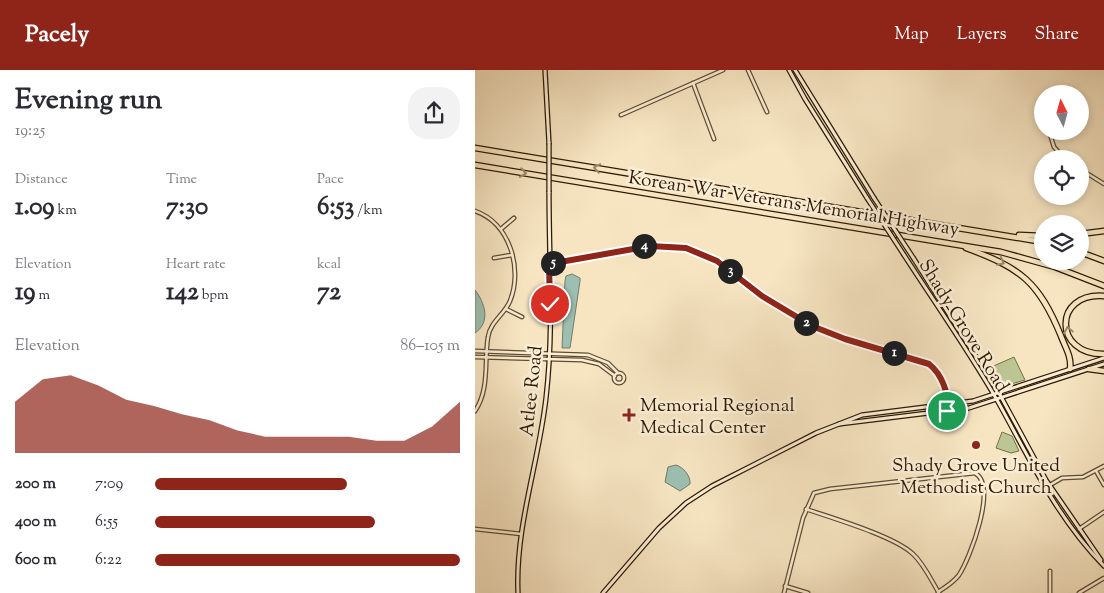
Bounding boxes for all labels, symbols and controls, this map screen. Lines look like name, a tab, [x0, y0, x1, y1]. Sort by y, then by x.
text: Pacely	[25, 18, 89, 52]
text: Map	[894, 22, 929, 48]
text: Layers	[957, 22, 1007, 48]
text: Share	[1035, 22, 1079, 48]
text: Evening run	[15, 81, 162, 121]
north arrow	[1034, 85, 1089, 140]
map controls	[1034, 85, 1089, 270]
button: share	[408, 87, 460, 139]
text: 19:25	[15, 120, 45, 143]
button: locate	[1034, 150, 1089, 205]
one-way arrow	[593, 163, 601, 174]
street label: Korean War Veterans Memorial Highway	[626, 165, 961, 244]
one-way arrow	[519, 167, 527, 178]
text: Distance	[15, 170, 68, 190]
text: Time	[166, 170, 197, 190]
text: Pace	[317, 170, 344, 190]
text: 1.09	[15, 190, 55, 226]
text: 7:30	[166, 190, 208, 226]
text: 6:53	[317, 190, 354, 226]
text: km	[55, 201, 77, 221]
text: /km	[354, 201, 383, 221]
button: layers	[1034, 215, 1089, 270]
pin: 4	[631, 234, 657, 258]
text: 4	[641, 236, 648, 256]
pin: 5	[541, 250, 565, 276]
text: 5	[551, 253, 556, 273]
street label: Shady Grove Road	[911, 254, 1015, 398]
text: Elevation	[15, 255, 72, 275]
text: Heart rate	[166, 255, 226, 275]
text: kcal	[317, 255, 341, 275]
one-way arrow	[996, 256, 1005, 266]
pin: 3	[717, 258, 743, 284]
text: 3	[728, 261, 733, 281]
text: 19	[15, 275, 35, 311]
text: 142	[166, 275, 199, 311]
text: 72	[317, 275, 341, 311]
pin	[529, 283, 571, 325]
text: m	[35, 286, 50, 306]
text: bpm	[199, 286, 229, 306]
icon: check	[536, 290, 564, 318]
pin: 2	[793, 310, 819, 336]
text: 2	[803, 313, 810, 333]
one-way arrow	[1063, 326, 1073, 335]
text: Elevation	[15, 335, 80, 358]
text: 86–105 m	[400, 335, 460, 358]
pin: 1	[881, 340, 907, 366]
text: 1	[892, 343, 897, 363]
street label: Atlee Road	[514, 344, 551, 438]
pin	[926, 390, 968, 432]
place label: Memorial Regional Medical Center	[640, 393, 795, 442]
icon: arrive	[933, 397, 961, 425]
marker: Memorial Regional Medical Center	[622, 408, 636, 422]
marker: Shady Grove United Methodist Church	[970, 439, 982, 451]
place label: Shady Grove United Methodist Church	[892, 453, 1060, 502]
text: 200 m	[15, 473, 56, 496]
text: 7:09	[95, 473, 123, 496]
text: 400 m	[15, 511, 57, 534]
text: 6:55	[95, 511, 118, 534]
text: 600 m	[15, 549, 57, 572]
text: 6:22	[95, 549, 122, 572]

